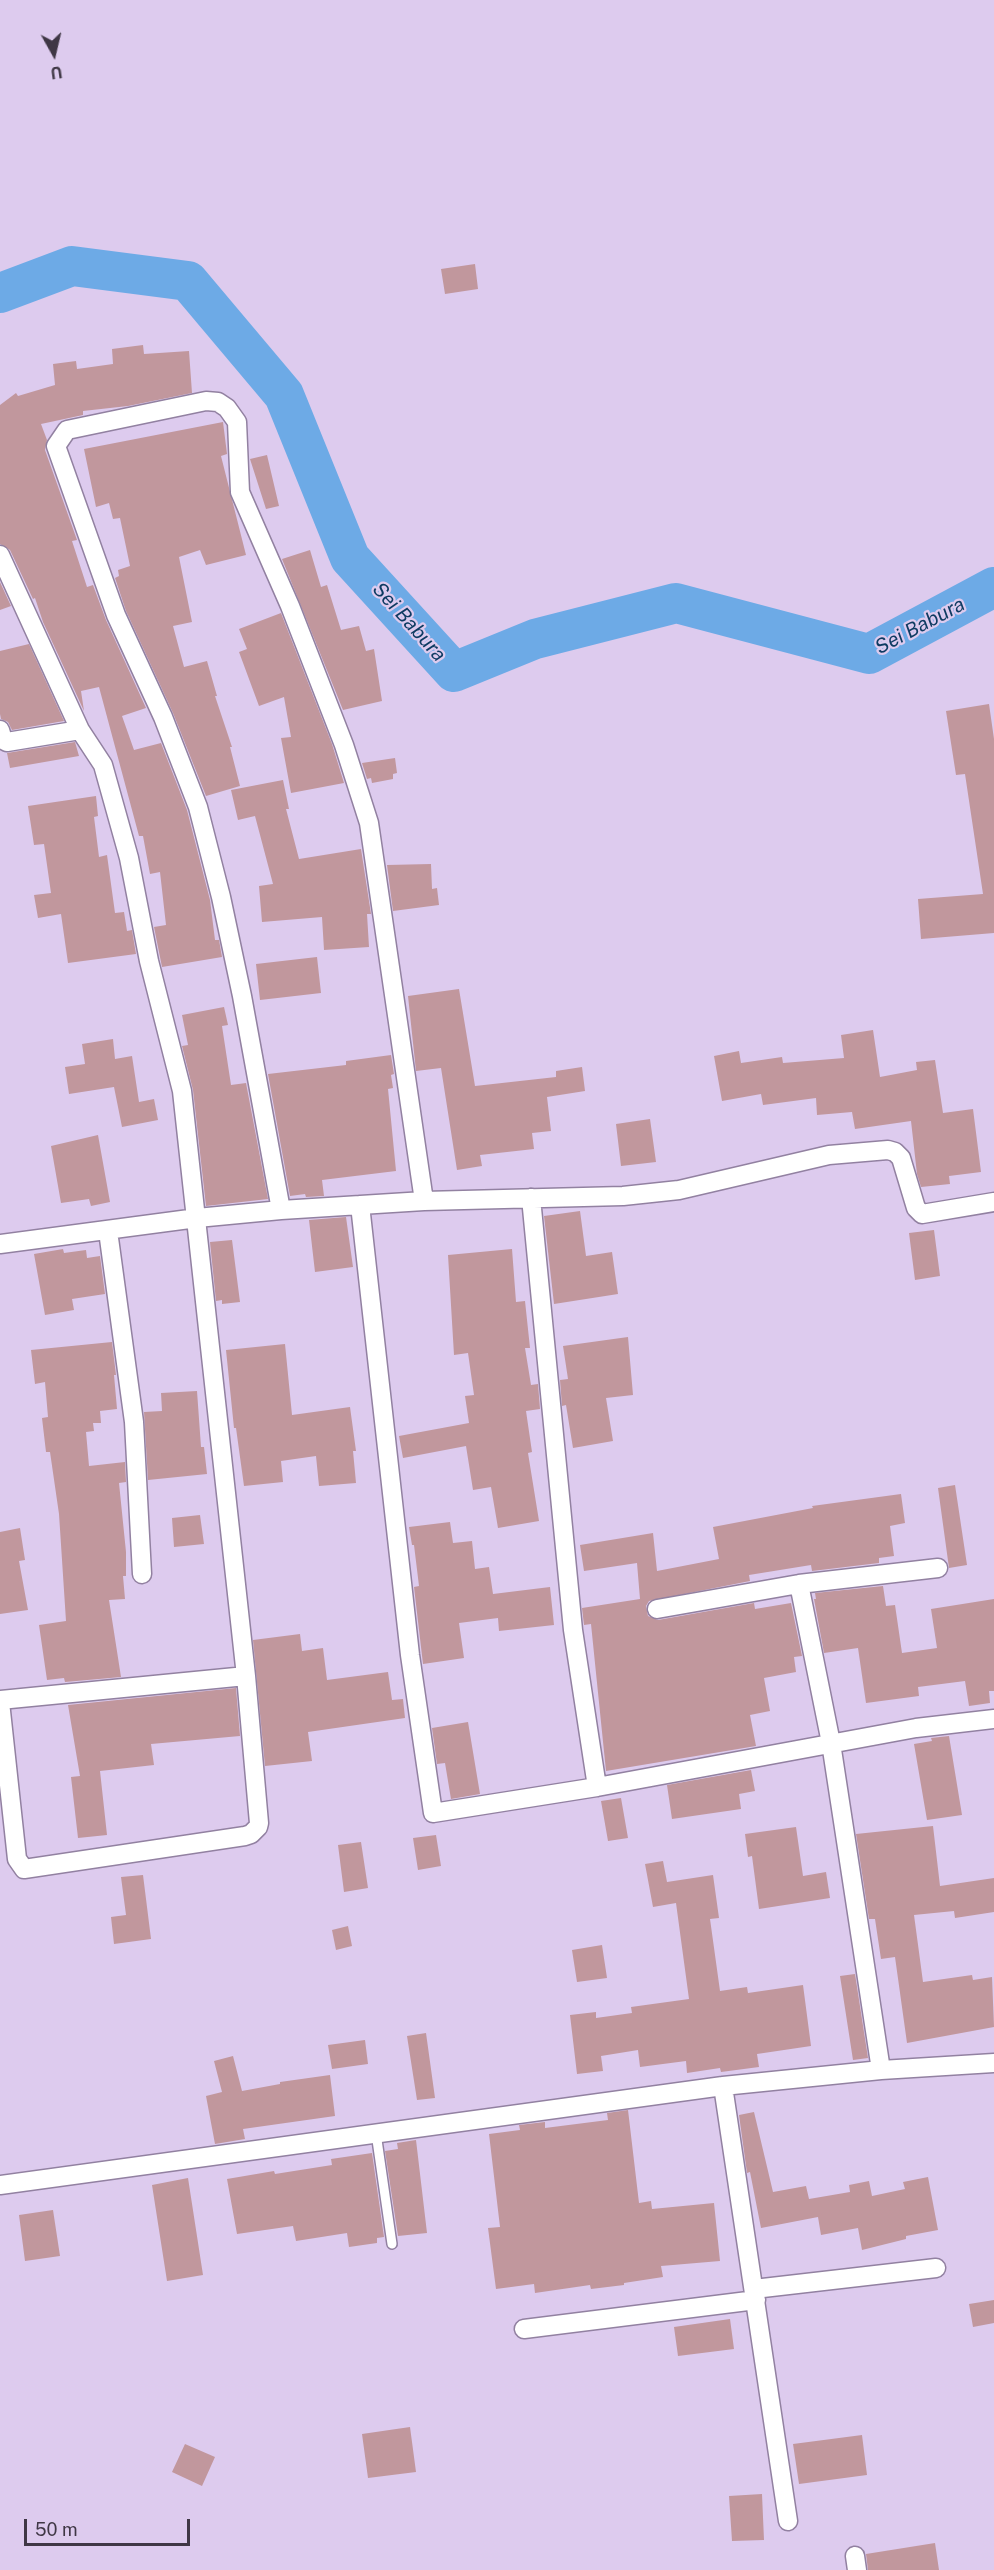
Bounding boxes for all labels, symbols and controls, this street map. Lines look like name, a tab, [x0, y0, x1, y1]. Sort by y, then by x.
north arrow	[24, 24, 84, 84]
text: U	[50, 62, 64, 83]
water label: Sei Babura	[367, 578, 451, 666]
water label: Sei Babura	[871, 592, 969, 660]
scale bar	[27, 2507, 194, 2545]
text: 50 m	[35, 2519, 78, 2540]

